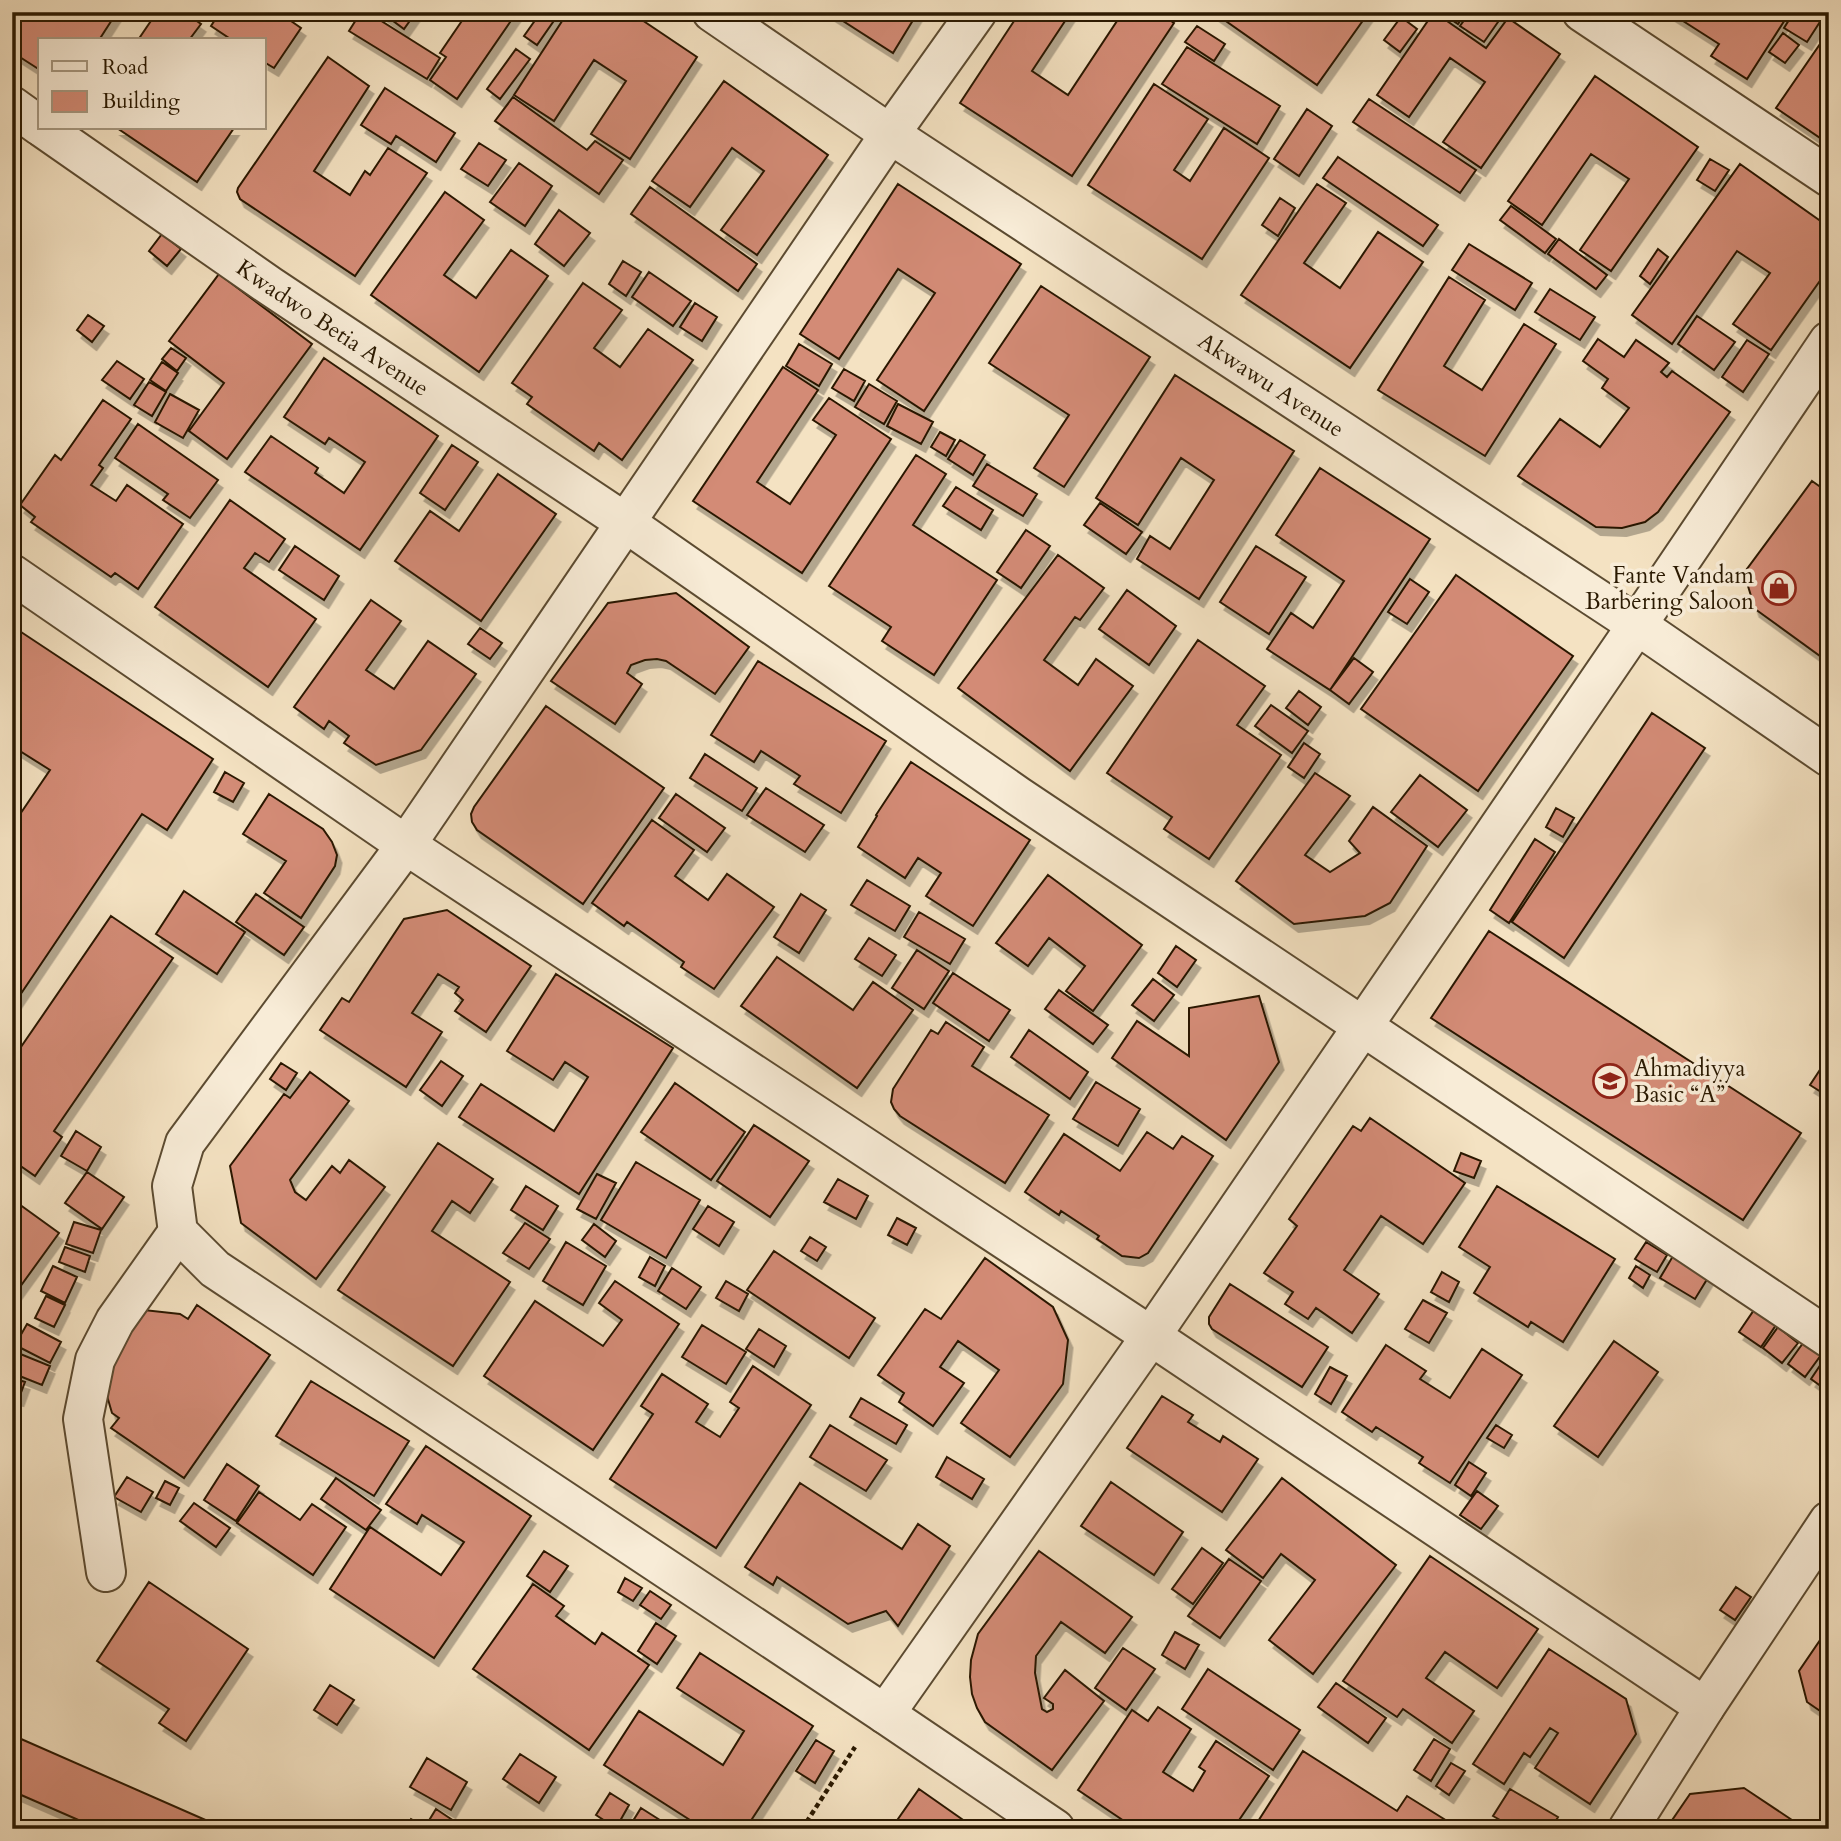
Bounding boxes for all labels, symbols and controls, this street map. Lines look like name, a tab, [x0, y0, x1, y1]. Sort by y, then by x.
legend	[38, 38, 266, 130]
text: Road	[102, 53, 148, 82]
text: Building	[102, 87, 180, 116]
street label: Kwadwo Betia Avenue	[230, 252, 435, 404]
street label: Akwawu Avenue	[1192, 326, 1350, 444]
place label: Fante Vandam Barbering Saloon	[1585, 560, 1755, 617]
shop icon: Fante Vandam Barbering Saloon	[1760, 569, 1798, 607]
place label: Ahmadiyya Basic “A”	[1634, 1053, 1745, 1110]
school or university icon: Ahmadiyya Basic “A”	[1591, 1062, 1629, 1100]

